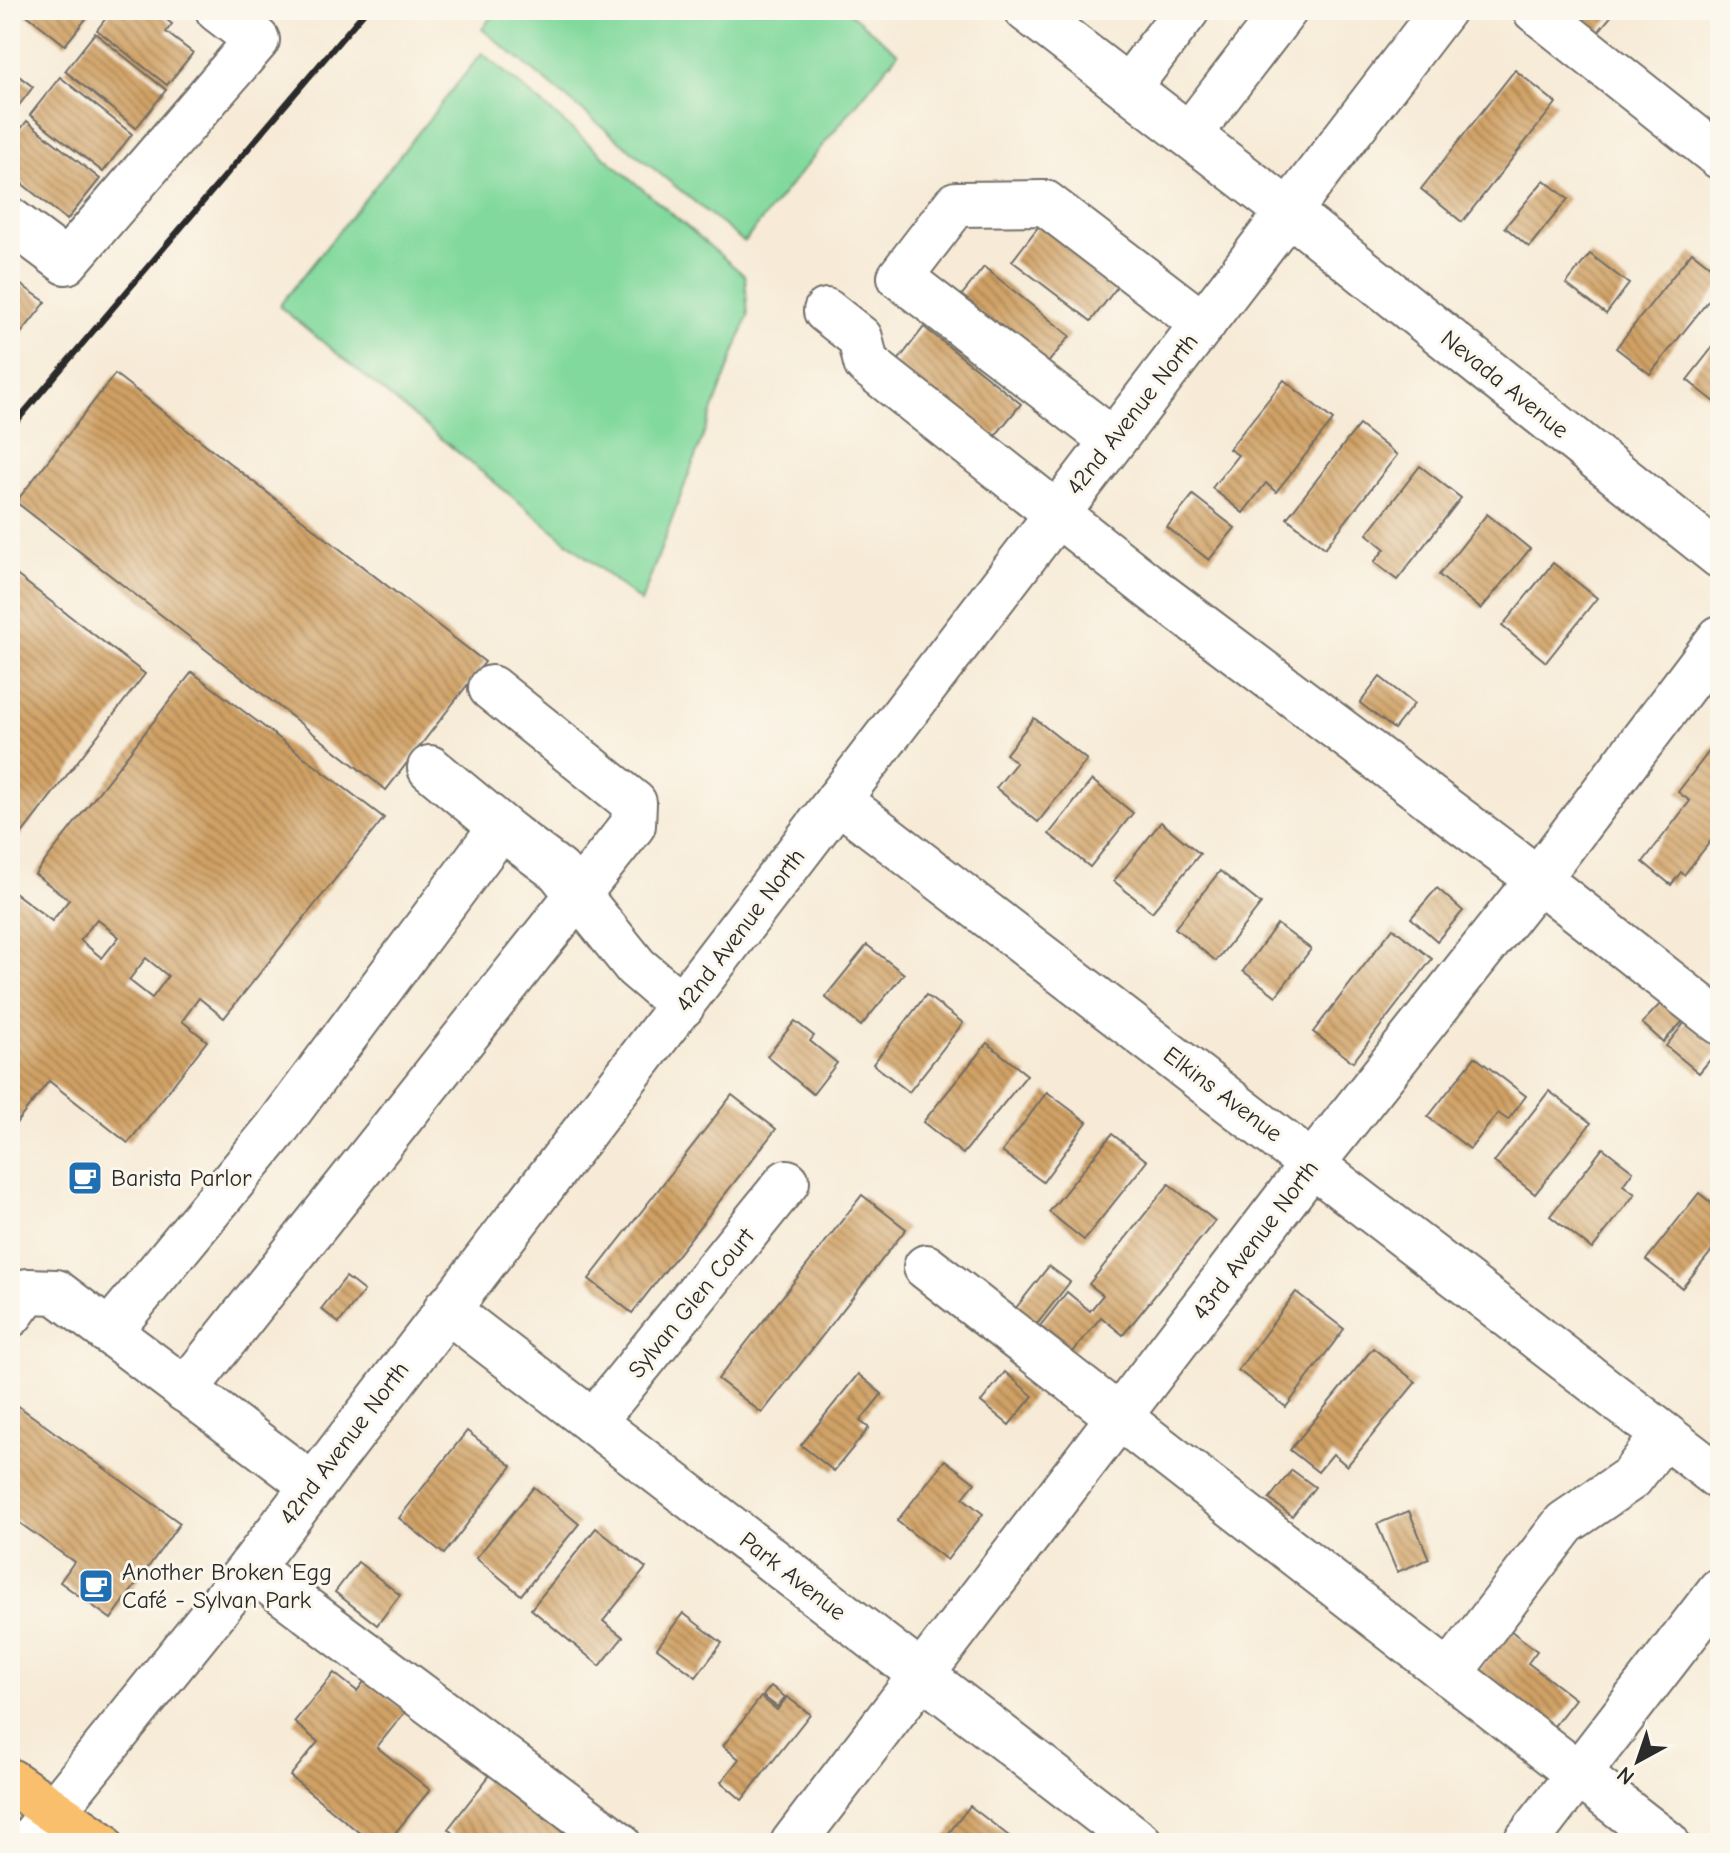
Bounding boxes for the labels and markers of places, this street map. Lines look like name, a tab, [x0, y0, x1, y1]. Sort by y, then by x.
cafe icon: Barista Parlor	[66, 1159, 104, 1197]
place label: Barista Parlor	[111, 1164, 252, 1192]
place label: Another Broken Egg Café - Sylvan Park	[122, 1558, 332, 1614]
cafe icon: Another Broken Egg Café - Sylvan Park	[77, 1567, 115, 1605]

